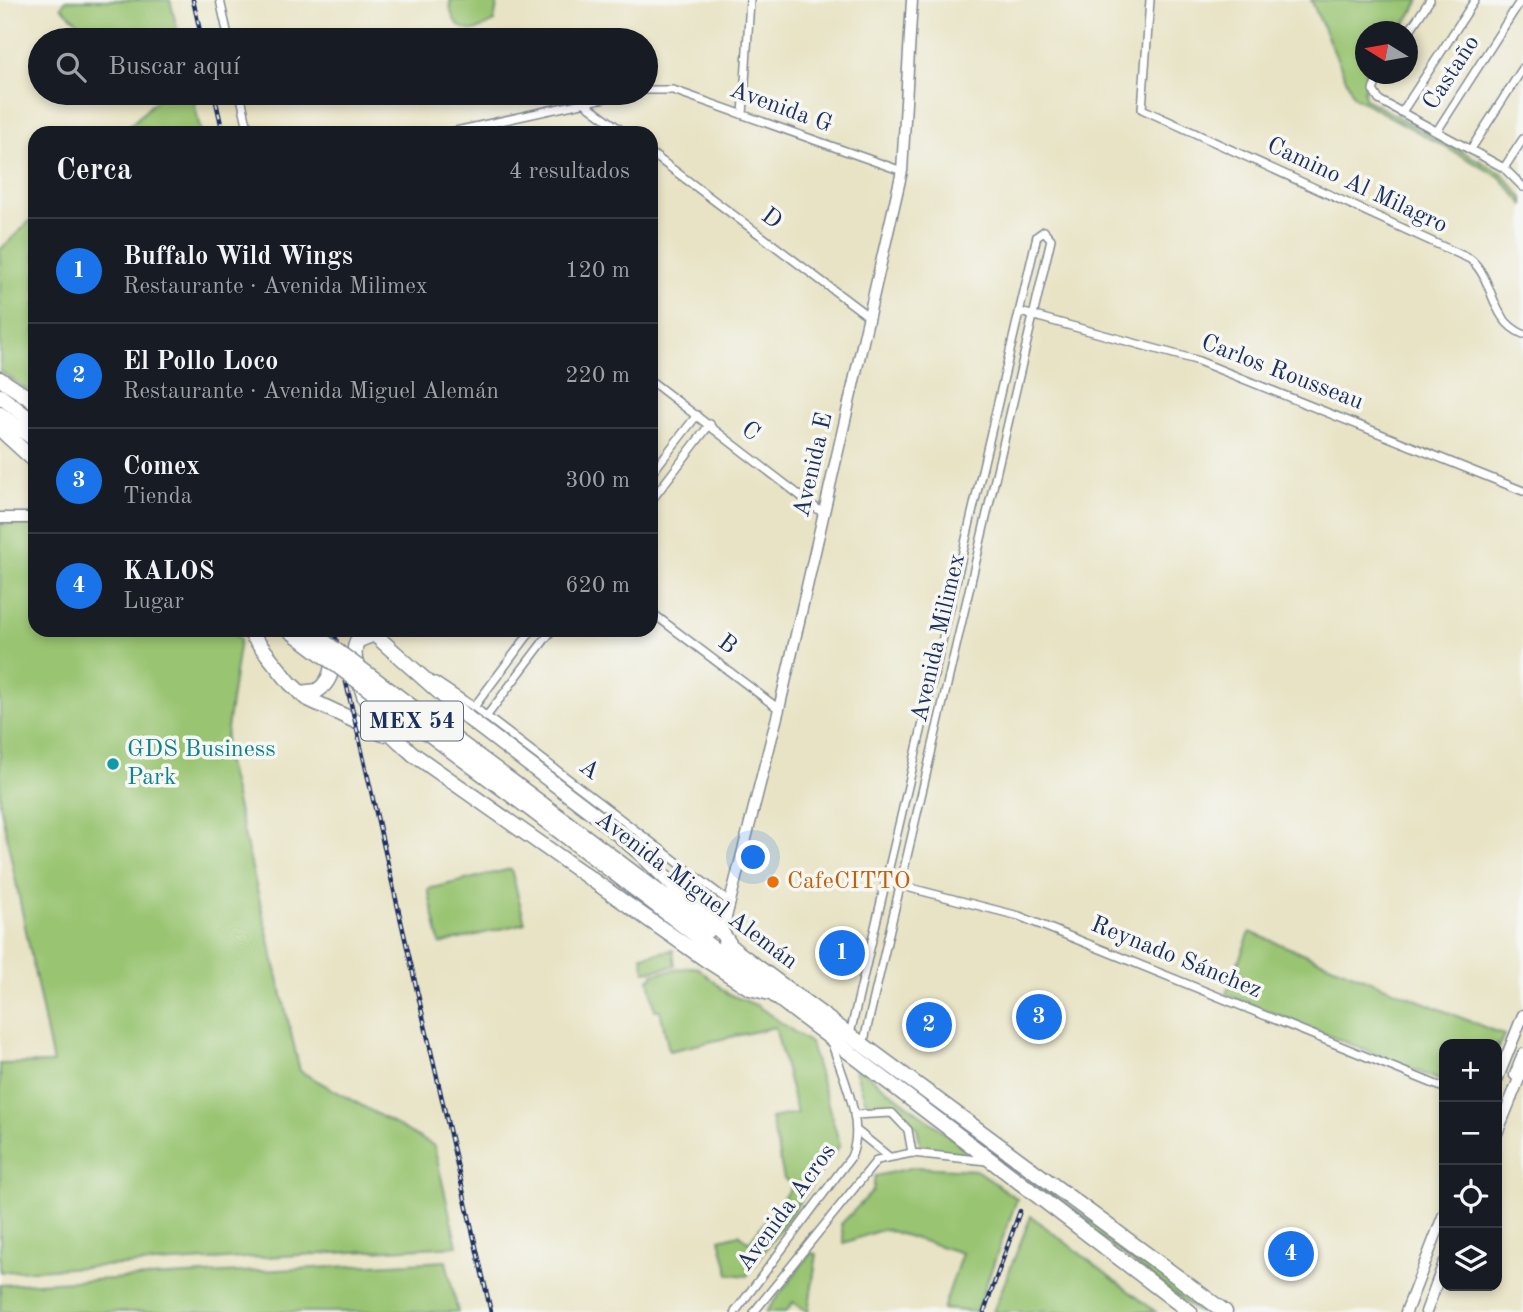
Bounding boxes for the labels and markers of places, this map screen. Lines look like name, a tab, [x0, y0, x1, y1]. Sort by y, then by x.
place label: GDS Business Park	[127, 738, 276, 790]
marker: GDS Business Park	[105, 756, 121, 772]
place label: CafeCITTO	[787, 870, 911, 894]
marker: CafeCITTO	[765, 874, 781, 890]
pin: 1	[819, 927, 865, 979]
pin: 3	[1016, 991, 1062, 1043]
pin: 2	[906, 999, 952, 1051]
pin: 4	[1268, 1228, 1314, 1280]

